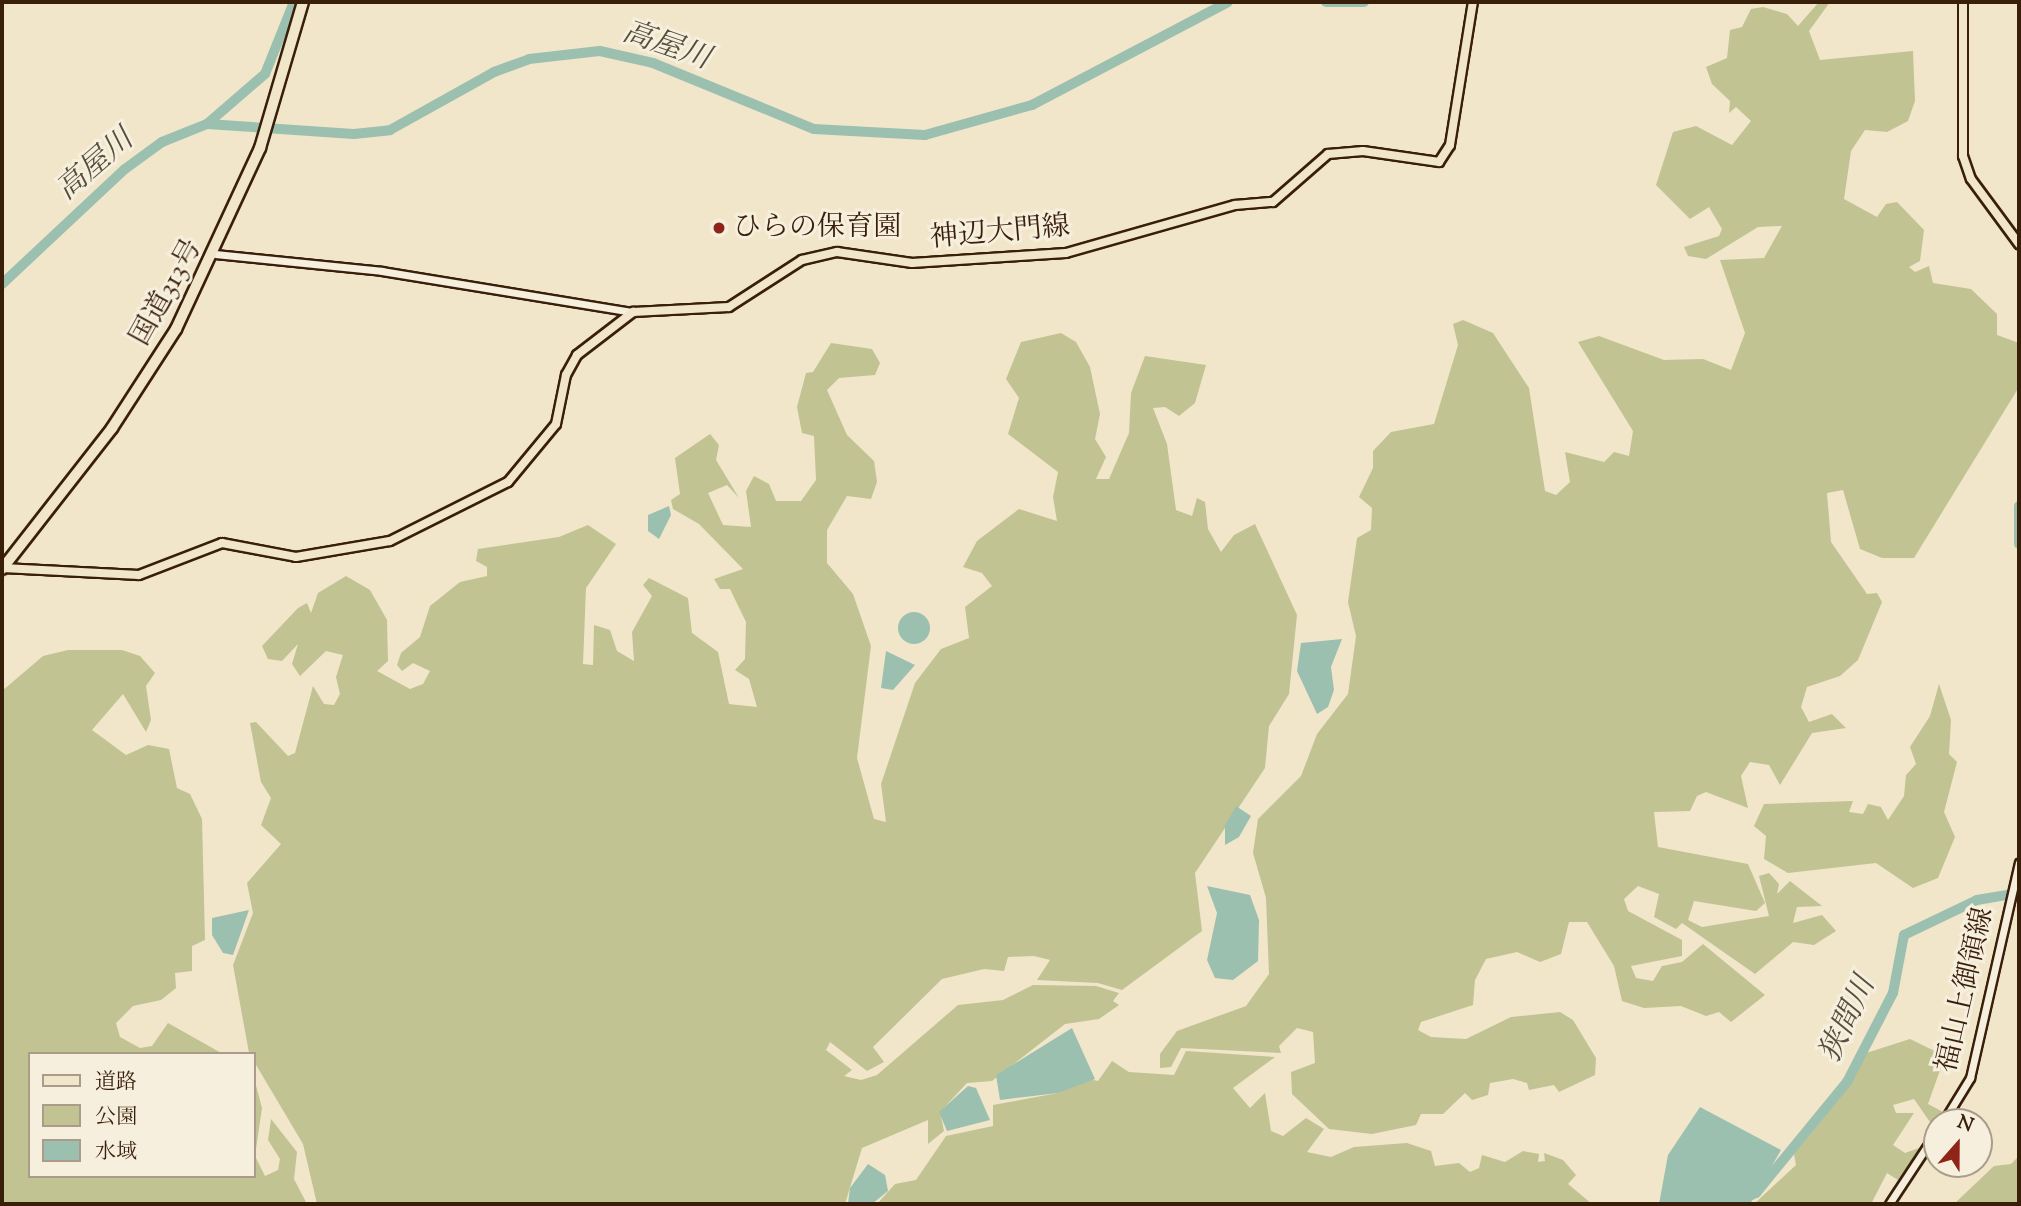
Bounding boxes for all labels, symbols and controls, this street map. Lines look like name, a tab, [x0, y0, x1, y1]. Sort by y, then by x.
water label: 高屋川	[618, 15, 714, 79]
water label: 高屋川	[50, 123, 142, 209]
street label: 神辺大門線	[929, 210, 1071, 256]
place label: ひらの保育園	[733, 211, 901, 245]
marker: ひらの保育園	[711, 220, 727, 236]
street label: 国道313号	[124, 234, 210, 352]
street label: 福山上御領線	[1931, 904, 2001, 1076]
water label: 狭間川	[1814, 972, 1884, 1068]
legend	[28, 1052, 256, 1178]
text: 道路	[95, 1068, 137, 1098]
text: 公園	[95, 1103, 137, 1133]
north arrow	[1923, 1108, 1993, 1178]
text: N	[1953, 1109, 1977, 1140]
text: 水域	[95, 1138, 137, 1168]

